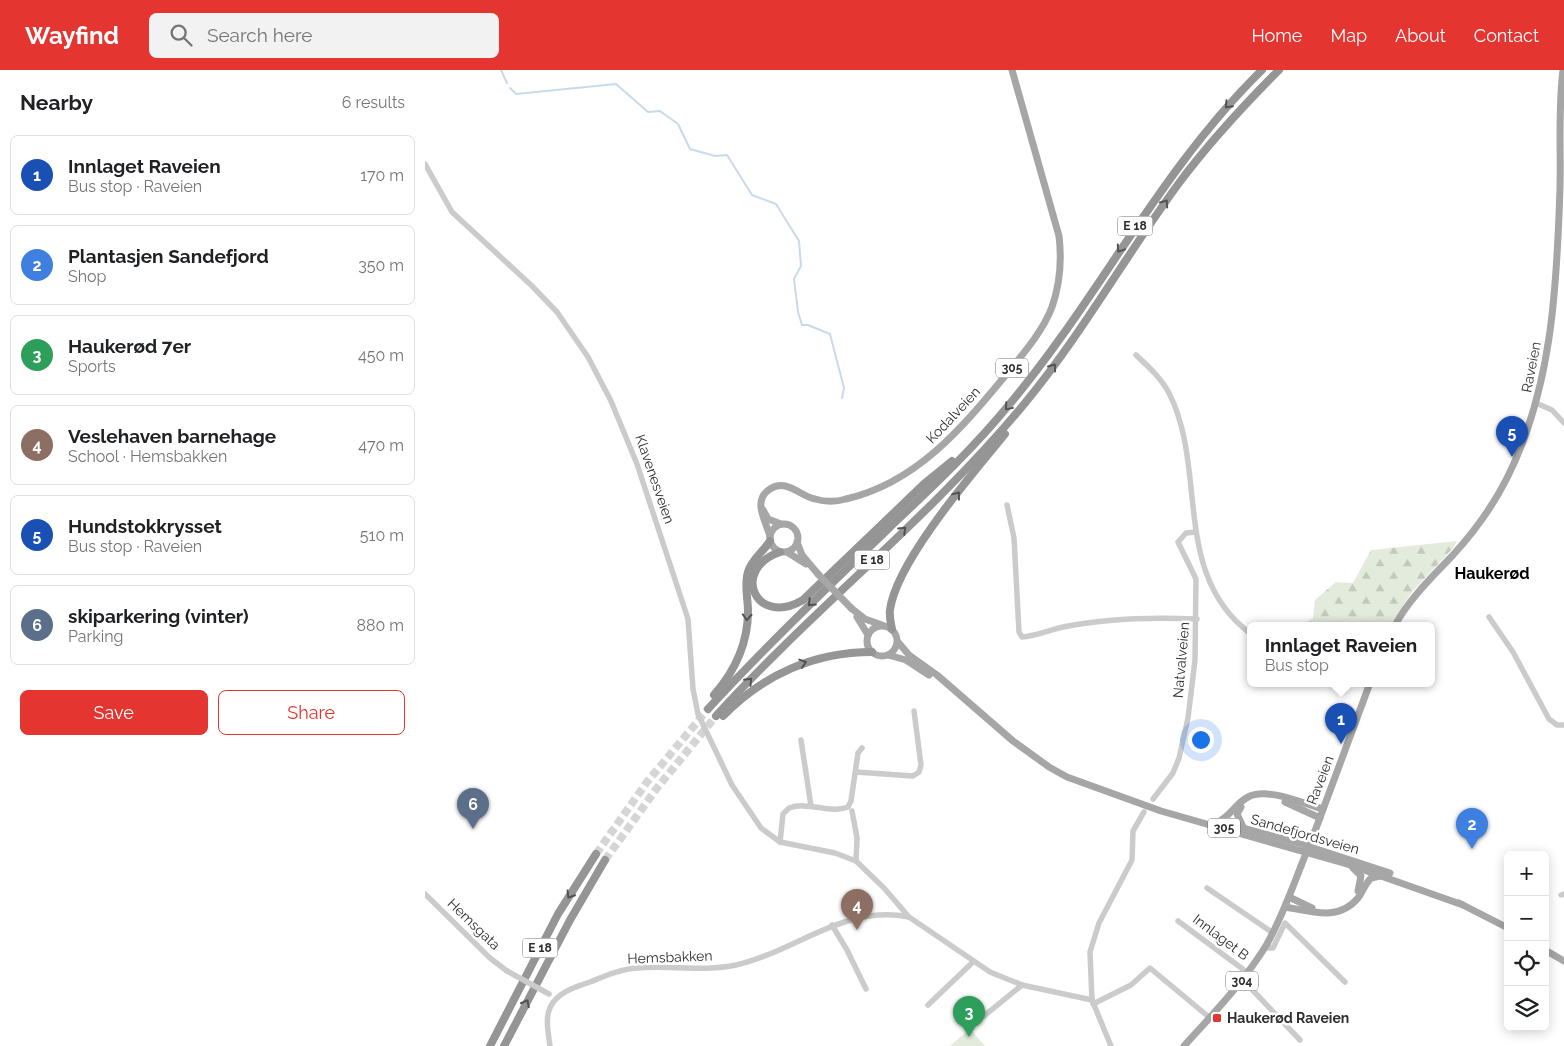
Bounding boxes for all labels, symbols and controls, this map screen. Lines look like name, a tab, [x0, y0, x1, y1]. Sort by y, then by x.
search box	[149, 13, 499, 58]
text: Wayfind	[25, 21, 119, 50]
icon: search	[167, 21, 195, 49]
text: Search here	[207, 24, 312, 46]
text: Home	[1251, 25, 1302, 46]
text: Map	[1330, 25, 1367, 46]
text: About	[1395, 25, 1446, 46]
text: Contact	[1474, 25, 1539, 46]
text: Nearby	[20, 90, 93, 115]
text: 6 results	[342, 93, 405, 112]
one-way arrow	[1225, 99, 1234, 108]
text: Innlaget Raveien	[68, 155, 221, 177]
text: 1	[33, 166, 41, 185]
text: 170 m	[360, 166, 404, 185]
text: Bus stop · Raveien	[68, 177, 202, 196]
one-way arrow	[1159, 199, 1168, 209]
road number: E 18	[1117, 216, 1153, 236]
one-way arrow	[1117, 243, 1126, 253]
text: Plantasjen Sandefjord	[68, 245, 269, 267]
text: 2	[32, 256, 42, 275]
text: 350 m	[358, 256, 404, 275]
text: Shop	[68, 267, 106, 286]
text: Haukerød 7er	[68, 335, 191, 357]
street label: Raveien	[1518, 340, 1544, 394]
text: 3	[33, 346, 41, 365]
text: 450 m	[358, 346, 404, 365]
text: Sports	[68, 357, 116, 376]
road number: 305	[996, 358, 1028, 378]
one-way arrow	[1047, 363, 1056, 372]
street label: Kodalveien	[923, 383, 983, 447]
one-way arrow	[1005, 401, 1014, 410]
pin: 5	[1496, 416, 1528, 457]
text: Veslehaven barnehage	[68, 425, 276, 447]
street label: Klavenesveien	[632, 432, 678, 526]
text: 4	[32, 436, 42, 455]
text: 470 m	[358, 436, 404, 455]
text: School · Hemsbakken	[68, 447, 227, 466]
one-way arrow	[952, 492, 960, 501]
text: Hundstokkrysset	[68, 515, 222, 537]
text: 5	[33, 526, 41, 545]
text: 510 m	[360, 526, 404, 545]
one-way arrow	[897, 527, 906, 536]
text: Bus stop · Raveien	[68, 537, 202, 556]
road number: E 18	[855, 550, 889, 570]
district label: Haukerød	[1454, 564, 1530, 583]
one-way arrow	[808, 597, 817, 606]
text: skiparkering (vinter)	[68, 605, 249, 627]
one-way arrow	[742, 614, 752, 621]
text: 6	[32, 616, 42, 635]
text: 880 m	[356, 616, 404, 635]
street label: Natvalveien	[1170, 621, 1192, 699]
popup	[1247, 622, 1435, 687]
text: Parking	[68, 627, 123, 646]
text: Innlaget Raveien	[1265, 634, 1417, 656]
text: Bus stop	[1265, 656, 1329, 675]
one-way arrow	[798, 659, 806, 669]
one-way arrow	[743, 677, 752, 686]
button: Save	[20, 690, 208, 735]
button: Share	[218, 690, 405, 735]
pin: 1	[1325, 703, 1357, 744]
your location	[1188, 727, 1214, 753]
street label: Raveien	[1303, 753, 1337, 807]
pin: 6	[457, 788, 489, 829]
pin: 2	[1456, 808, 1488, 849]
street label: Sandefjordsveien	[1249, 811, 1361, 857]
road number: 305	[1208, 818, 1240, 838]
map controls	[1504, 851, 1549, 1031]
button: +	[1504, 851, 1549, 896]
pin: 4	[841, 889, 873, 930]
one-way arrow	[567, 890, 576, 899]
street label: Hemsgata	[444, 895, 504, 953]
button: −	[1504, 896, 1549, 941]
street label: Innlaget B	[1190, 911, 1252, 963]
road number: E 18	[523, 938, 557, 958]
button: locate	[1504, 941, 1549, 986]
street label: Hemsbakken	[627, 948, 713, 966]
road number: 304	[1226, 971, 1258, 990]
button: layers	[1504, 986, 1549, 1031]
pin: 3	[953, 996, 985, 1037]
one-way arrow	[520, 999, 530, 1008]
place label: Haukerød Raveien	[1227, 1010, 1349, 1026]
marker: Haukerød Raveien	[1211, 1012, 1223, 1024]

